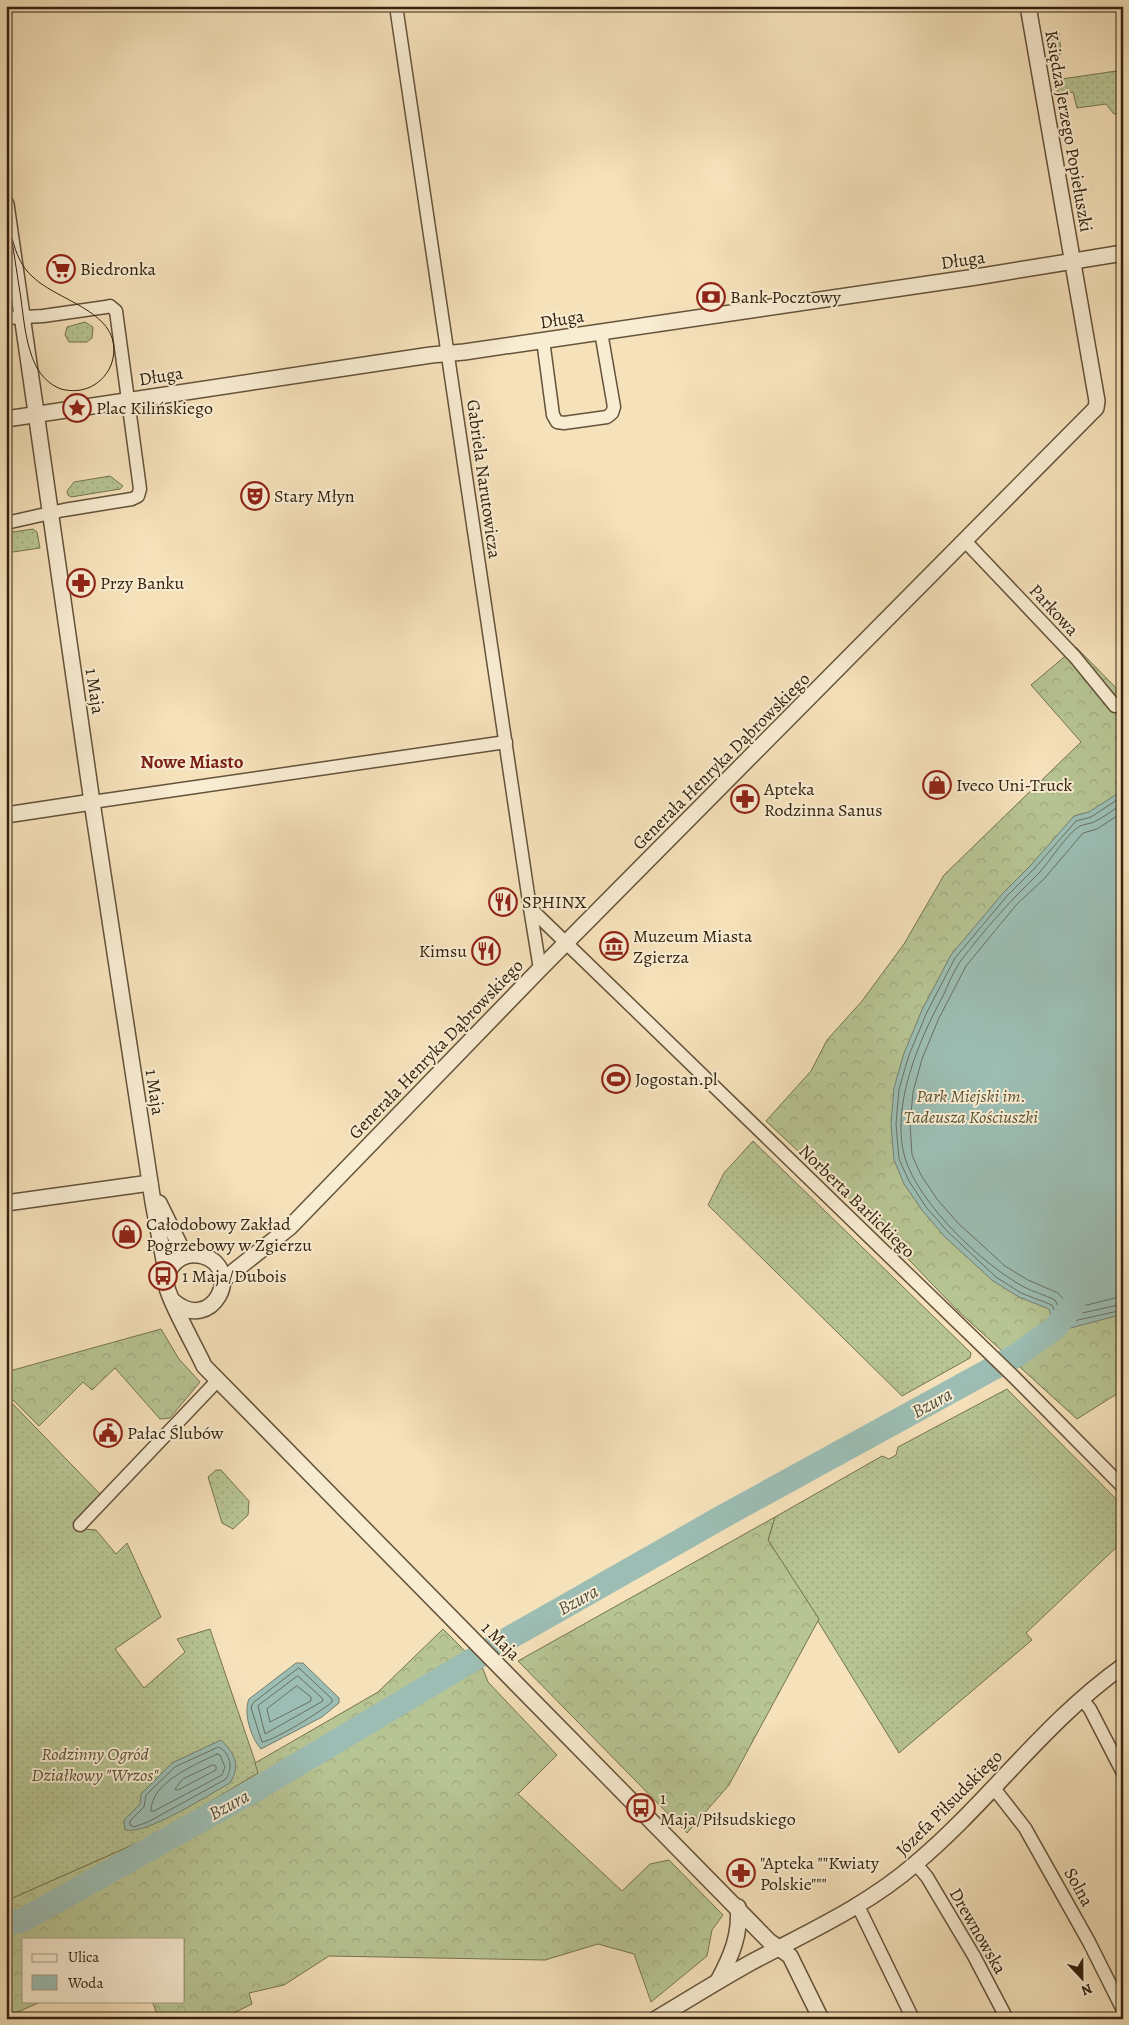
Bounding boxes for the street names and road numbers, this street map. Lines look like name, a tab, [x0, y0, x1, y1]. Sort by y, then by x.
street label: Księdza Jerzego Popiełuszki	[1039, 28, 1099, 234]
street label: Długa	[939, 245, 987, 275]
street label: Długa	[538, 304, 586, 334]
street label: Długa	[137, 361, 185, 391]
street label: Gabriela Narutowicza	[461, 398, 507, 561]
street label: Parkowa	[1024, 579, 1085, 642]
street label: 1 Maja	[80, 666, 111, 716]
street label: Generała Henryka Dąbrowskiego	[627, 667, 815, 855]
street label: Generała Henryka Dąbrowskiego	[343, 954, 529, 1144]
street label: 1 Maja	[140, 1067, 171, 1117]
street label: Norberta Barlickiego	[793, 1139, 921, 1263]
street label: 1 Maja	[476, 1616, 526, 1666]
street label: Józefa Piłsudskiego	[890, 1744, 1008, 1862]
street label: Solna	[1059, 1863, 1100, 1911]
street label: Drewnowska	[944, 1884, 1013, 1979]

